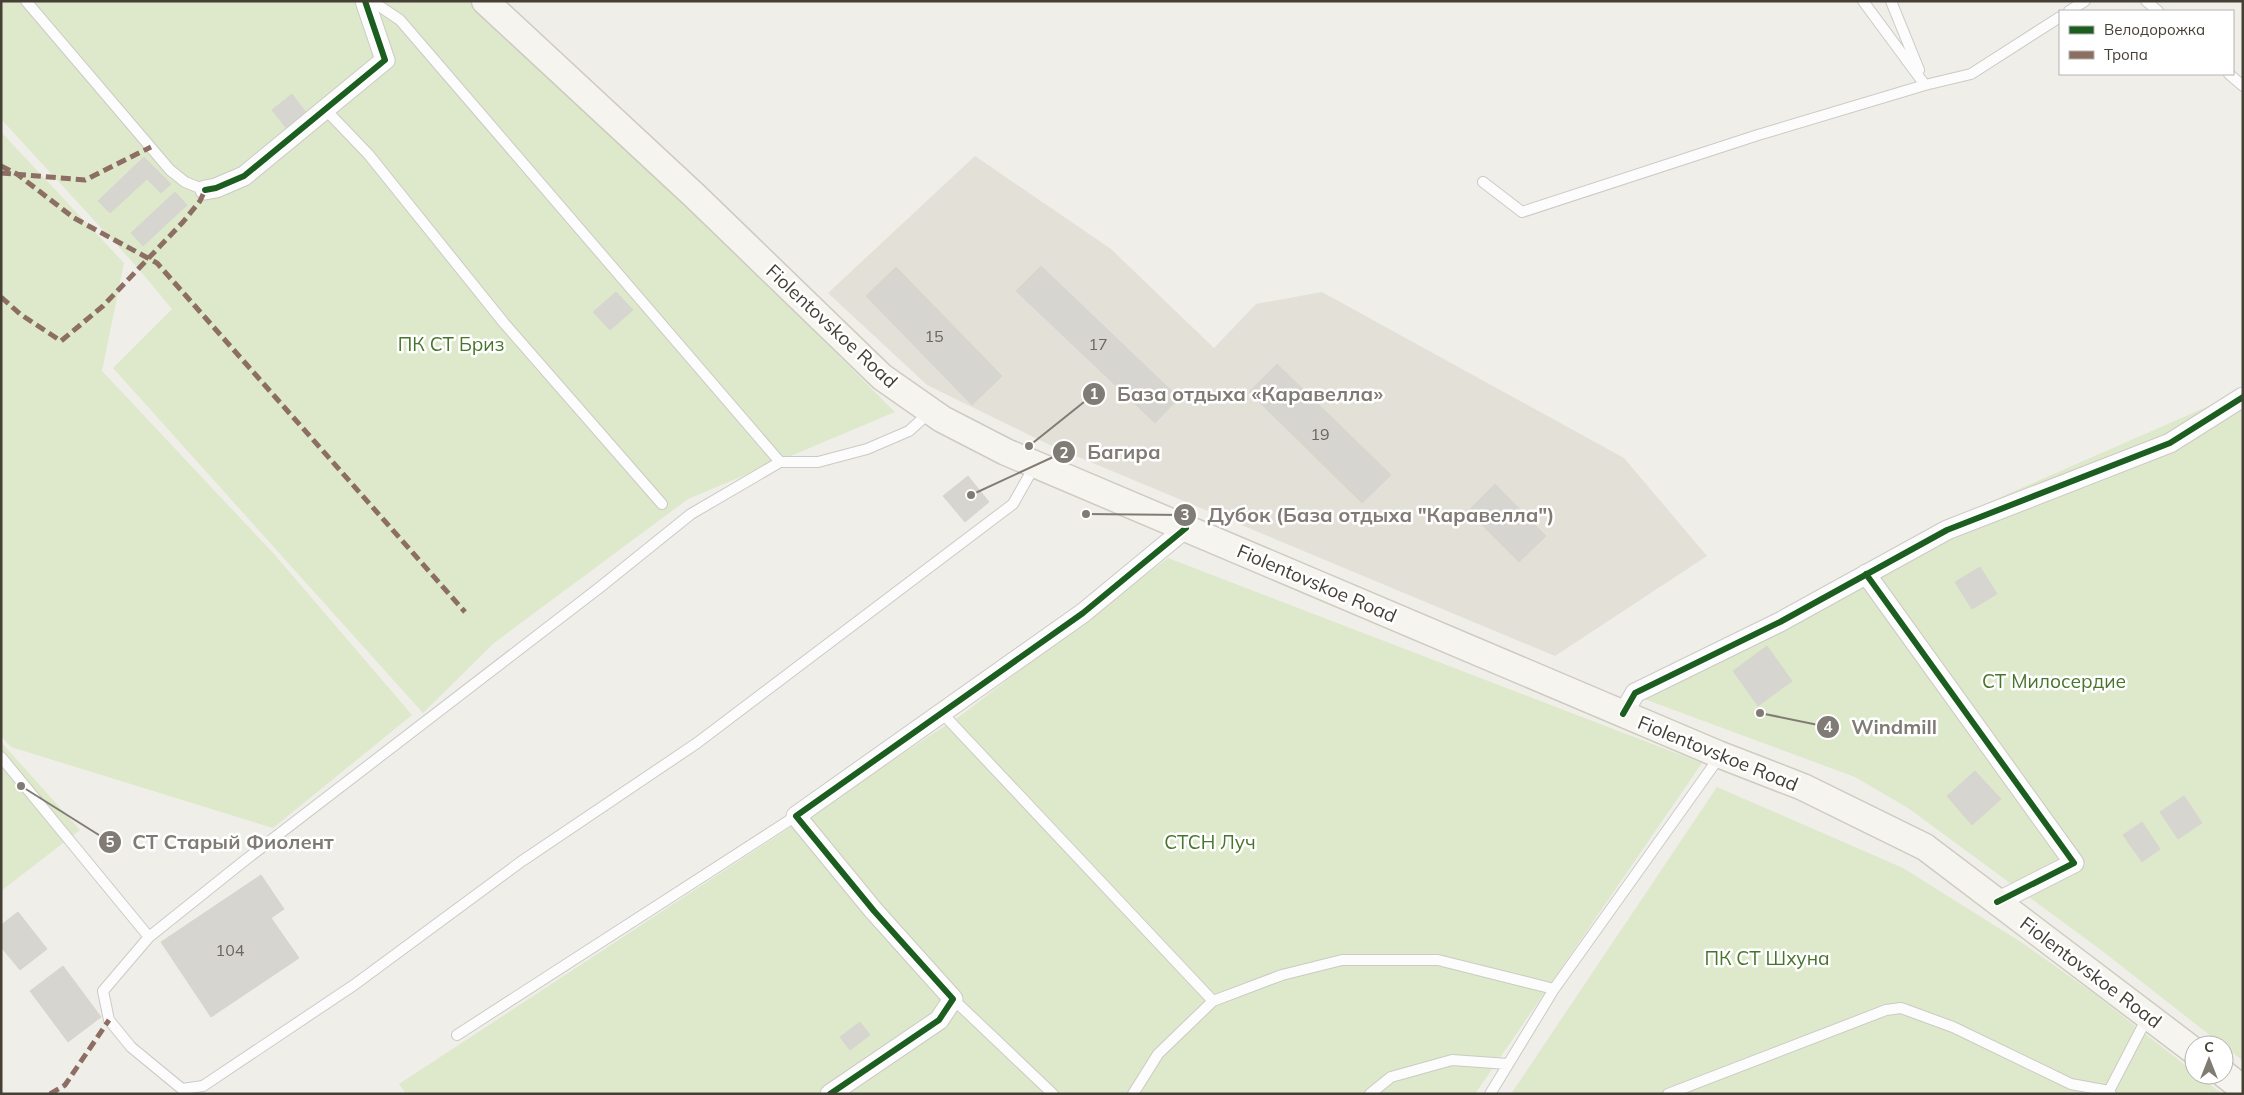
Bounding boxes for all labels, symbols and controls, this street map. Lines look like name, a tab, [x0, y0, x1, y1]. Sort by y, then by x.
legend	[2059, 10, 2234, 75]
text: Велодорожка	[2104, 20, 2205, 39]
text: Тропа	[2104, 45, 2148, 64]
street label: Fiolentovskoe Road	[761, 259, 903, 393]
house number: 15	[924, 326, 944, 346]
park label: ПК СТ Бриз	[398, 332, 504, 356]
house number: 17	[1088, 334, 1108, 354]
callout: База отдыха «Каравелла»	[1082, 377, 1393, 412]
text: База отдыха «Каравелла»	[1117, 381, 1383, 406]
text: 1	[1089, 384, 1099, 403]
house number: 19	[1310, 424, 1330, 444]
callout: Багира	[1052, 435, 1170, 470]
text: Багира	[1087, 439, 1161, 464]
text: 2	[1059, 443, 1069, 462]
callout: Дубок (База отдыха "Каравелла")	[1173, 497, 1564, 532]
text: Дубок (База отдыха "Каравелла")	[1208, 502, 1554, 527]
text: 3	[1180, 505, 1190, 524]
street label: Fiolentovskoe Road	[1234, 539, 1400, 627]
park label: СТ Милосердие	[1982, 669, 2126, 693]
street label: Fiolentovskoe Road	[1634, 710, 1802, 796]
callout: Windmill	[1816, 710, 1947, 745]
text: Windmill	[1851, 714, 1937, 739]
text: 4	[1823, 717, 1833, 736]
callout: СТ Старый Фиолент	[97, 824, 344, 859]
text: СТ Старый Фиолент	[132, 829, 334, 854]
park label: СТСН Луч	[1164, 830, 1256, 854]
text: 5	[105, 832, 115, 851]
street label: Fiolentovskoe Road	[2016, 911, 2166, 1033]
house number: 104	[216, 940, 245, 960]
park label: ПК СТ Шхуна	[1704, 946, 1830, 970]
north arrow	[2184, 1035, 2234, 1085]
text: С	[2204, 1038, 2214, 1056]

